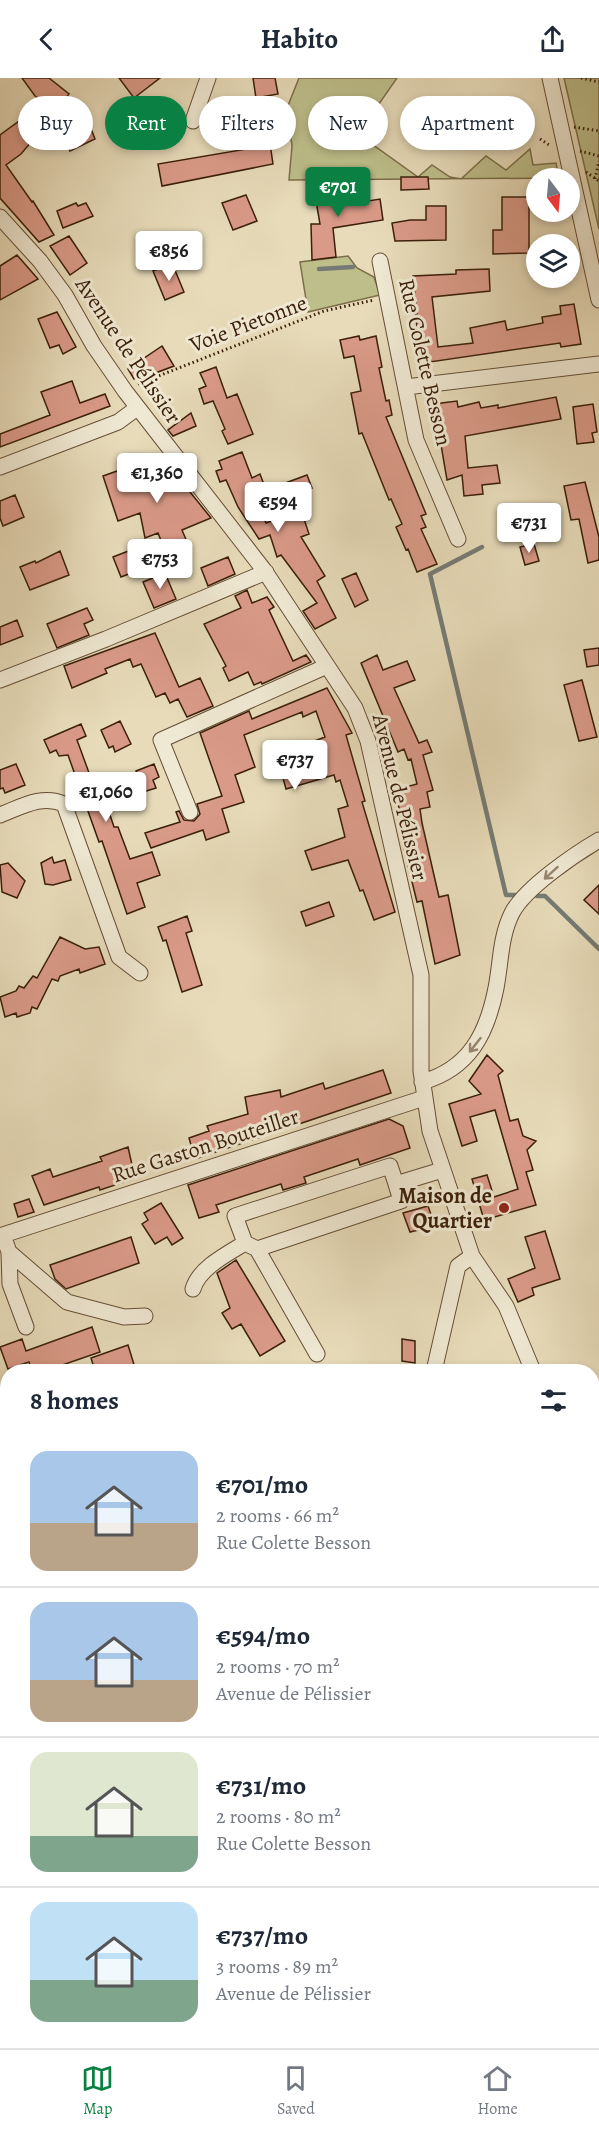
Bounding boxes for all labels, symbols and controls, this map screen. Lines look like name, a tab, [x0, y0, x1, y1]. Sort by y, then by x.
text: Habito	[261, 21, 338, 57]
icon: back	[30, 23, 63, 56]
icon: share	[536, 23, 569, 56]
chip: Buy	[18, 96, 93, 150]
chip: Rent	[105, 96, 187, 150]
chip: Filters	[199, 96, 296, 150]
chip: New	[308, 96, 388, 150]
chip: Apartment	[400, 96, 535, 150]
pin: €701	[302, 167, 374, 218]
north arrow	[526, 168, 580, 222]
map controls	[526, 168, 580, 288]
text: €701	[319, 173, 357, 200]
pin: €856	[133, 231, 205, 282]
button: layers	[526, 234, 580, 288]
text: €856	[150, 237, 188, 264]
street label: Avenue de Pélissier	[67, 271, 188, 430]
street label: Rue Colette Besson	[391, 276, 459, 449]
street label: Voie Pietonne	[184, 288, 311, 360]
pin: €1,360	[108, 453, 206, 504]
text: €1,360	[131, 459, 183, 486]
pin: €594	[242, 482, 314, 533]
text: €594	[259, 488, 297, 515]
pin: €731	[493, 503, 565, 554]
text: €731	[511, 509, 547, 536]
pin: €753	[124, 539, 196, 590]
text: €753	[141, 545, 179, 572]
street label: Avenue de Pélissier	[365, 710, 435, 884]
pin: €737	[259, 740, 331, 791]
text: €737	[276, 746, 314, 773]
pin: €1,060	[57, 772, 155, 823]
text: €1,060	[79, 778, 133, 805]
one-way arrow	[544, 866, 559, 880]
one-way arrow	[468, 1037, 481, 1053]
street label: Rue Gaston Bouteiller	[108, 1102, 303, 1190]
place label: Maison de Quartier	[398, 1181, 492, 1236]
marker: Maison de Quartier	[497, 1201, 511, 1215]
text: 8 homes	[30, 1383, 119, 1418]
icon: filters	[537, 1384, 570, 1417]
text: €701/mo	[216, 1467, 308, 1502]
icon: home	[78, 1475, 150, 1547]
text: 2 rooms · 66 m²	[216, 1502, 339, 1529]
text: Rue Colette Besson	[216, 1529, 371, 1556]
text: €594/mo	[216, 1618, 310, 1653]
icon: home	[78, 1626, 150, 1698]
text: 2 rooms · 70 m²	[216, 1653, 340, 1680]
text: Avenue de Pélissier	[216, 1680, 371, 1707]
text: €731/mo	[216, 1768, 306, 1803]
icon: home	[78, 1776, 150, 1848]
text: 2 rooms · 80 m²	[216, 1803, 341, 1830]
text: Rue Colette Besson	[216, 1830, 371, 1857]
text: €737/mo	[216, 1918, 308, 1953]
icon: home	[78, 1926, 150, 1998]
text: 3 rooms · 89 m²	[216, 1953, 338, 1980]
text: Avenue de Pélissier	[216, 1980, 371, 2007]
tab: Map	[81, 2062, 114, 2120]
tab: Saved	[277, 2062, 315, 2120]
tab: Home	[477, 2062, 518, 2120]

